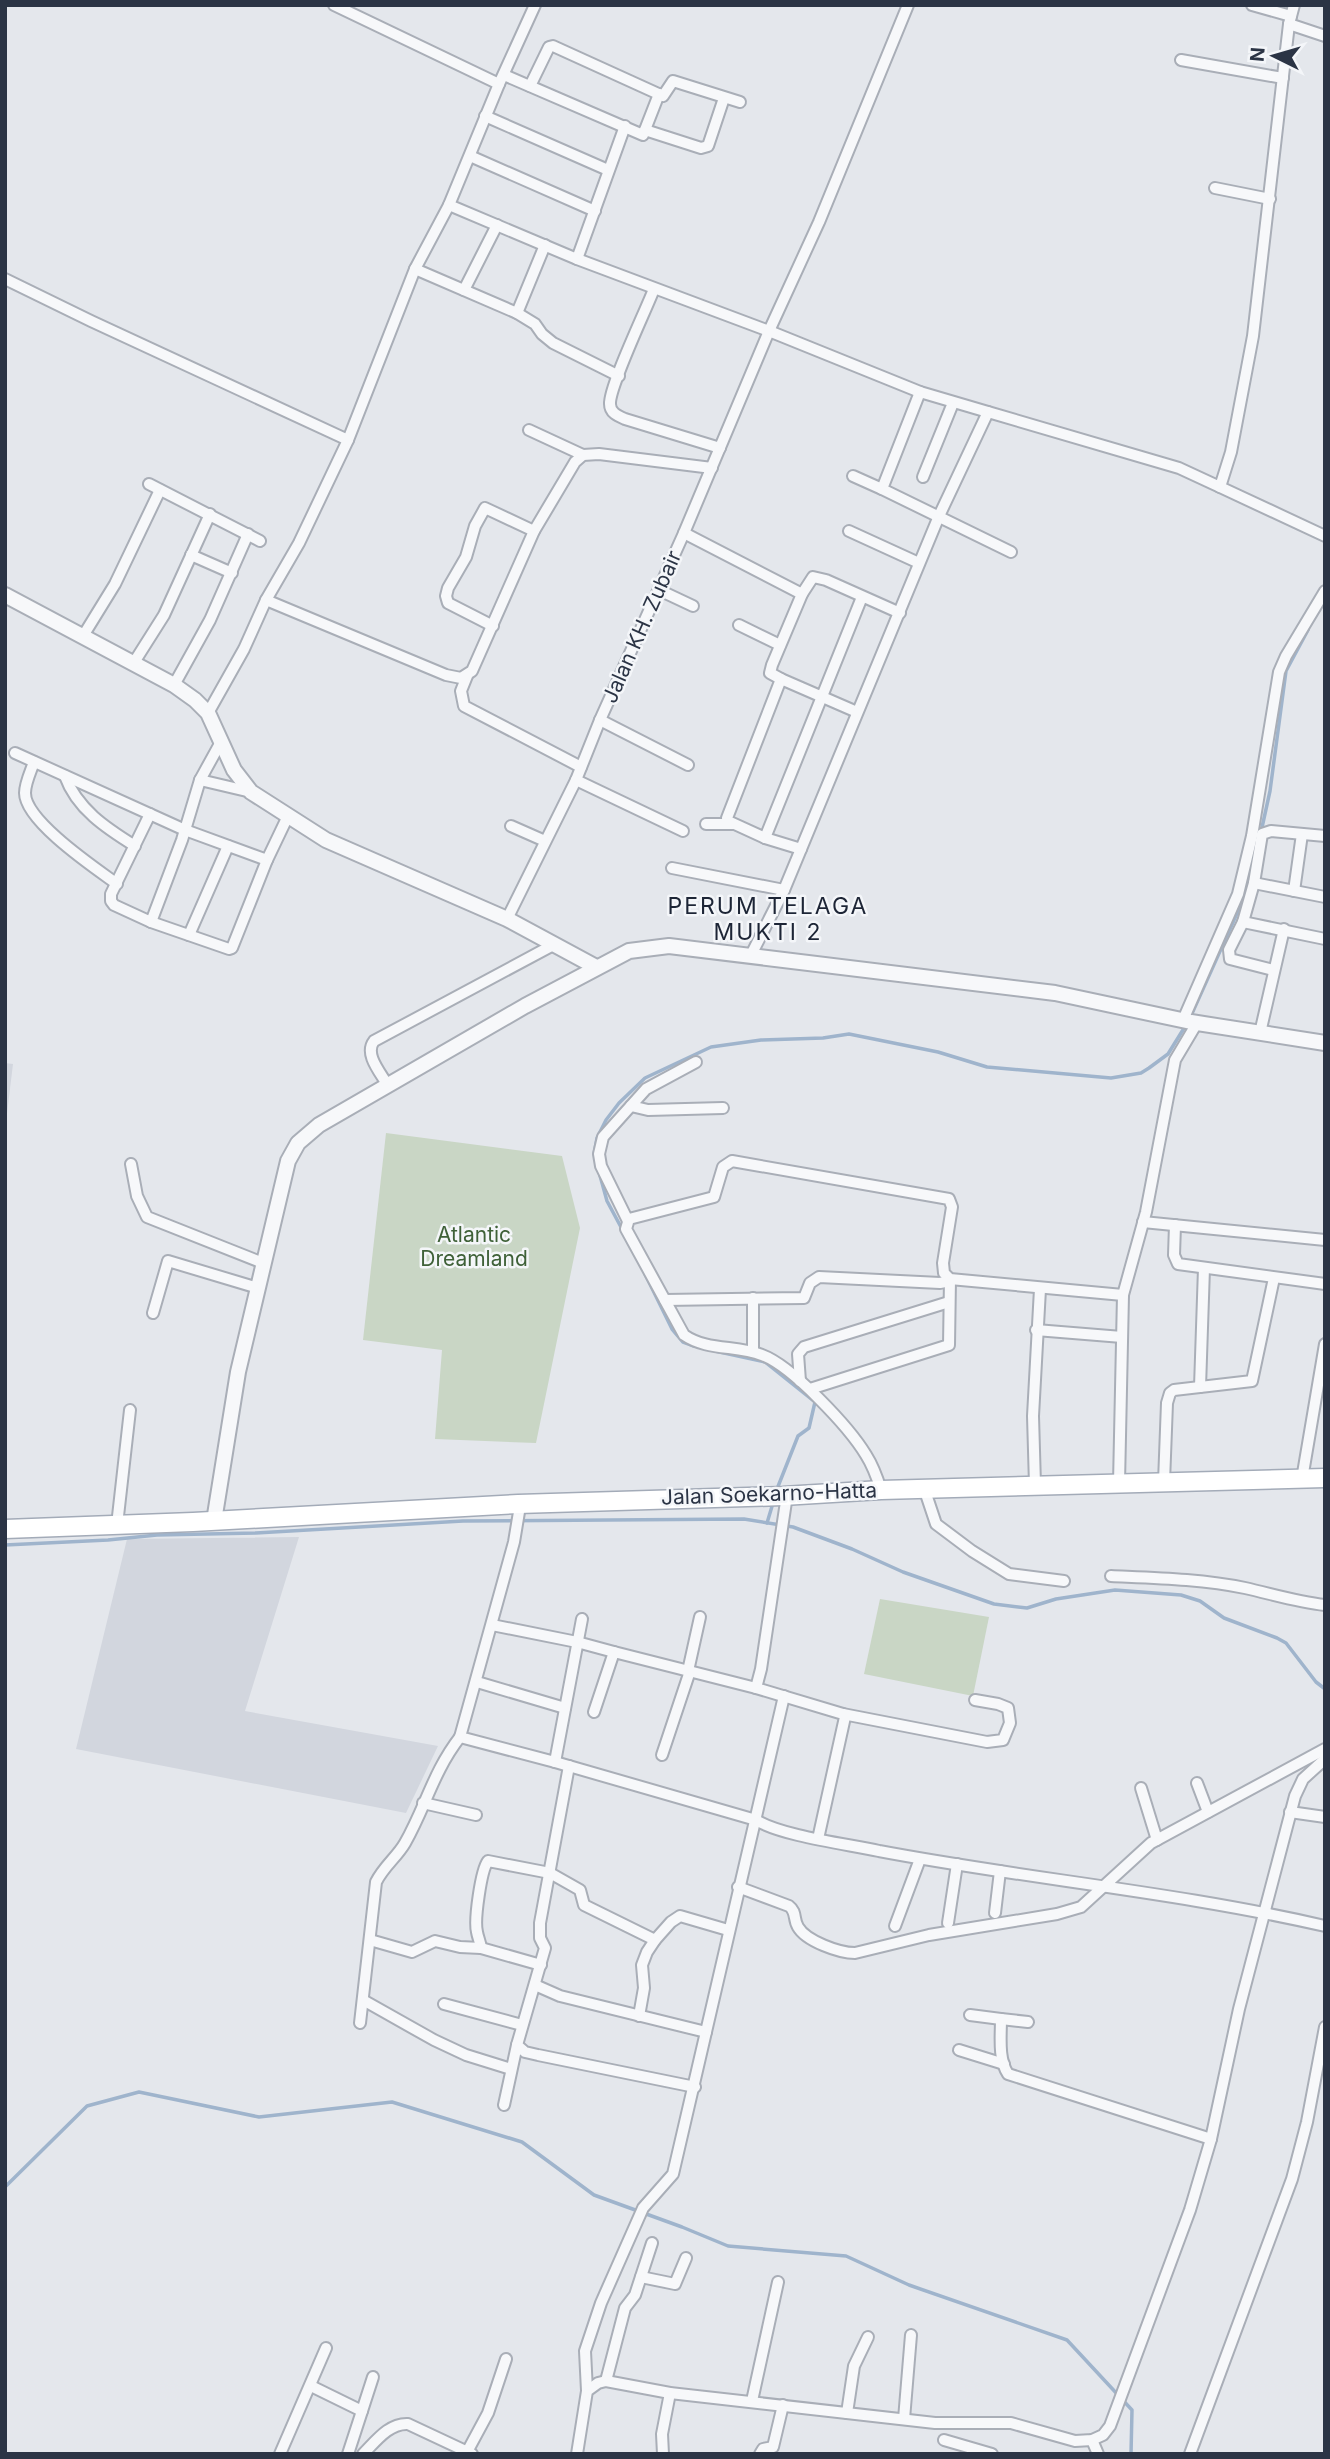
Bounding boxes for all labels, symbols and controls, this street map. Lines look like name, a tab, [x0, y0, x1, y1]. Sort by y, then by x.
north arrow	[1239, 21, 1309, 91]
text: N	[1245, 46, 1270, 63]
street label: Jalan KH. Zubair	[597, 547, 686, 707]
district label: PERUM TELAGA MUKTI 2	[668, 892, 868, 946]
park label: Atlantic Dreamland	[420, 1222, 528, 1271]
street label: Jalan Soekarno-Hatta	[661, 1477, 877, 1510]

